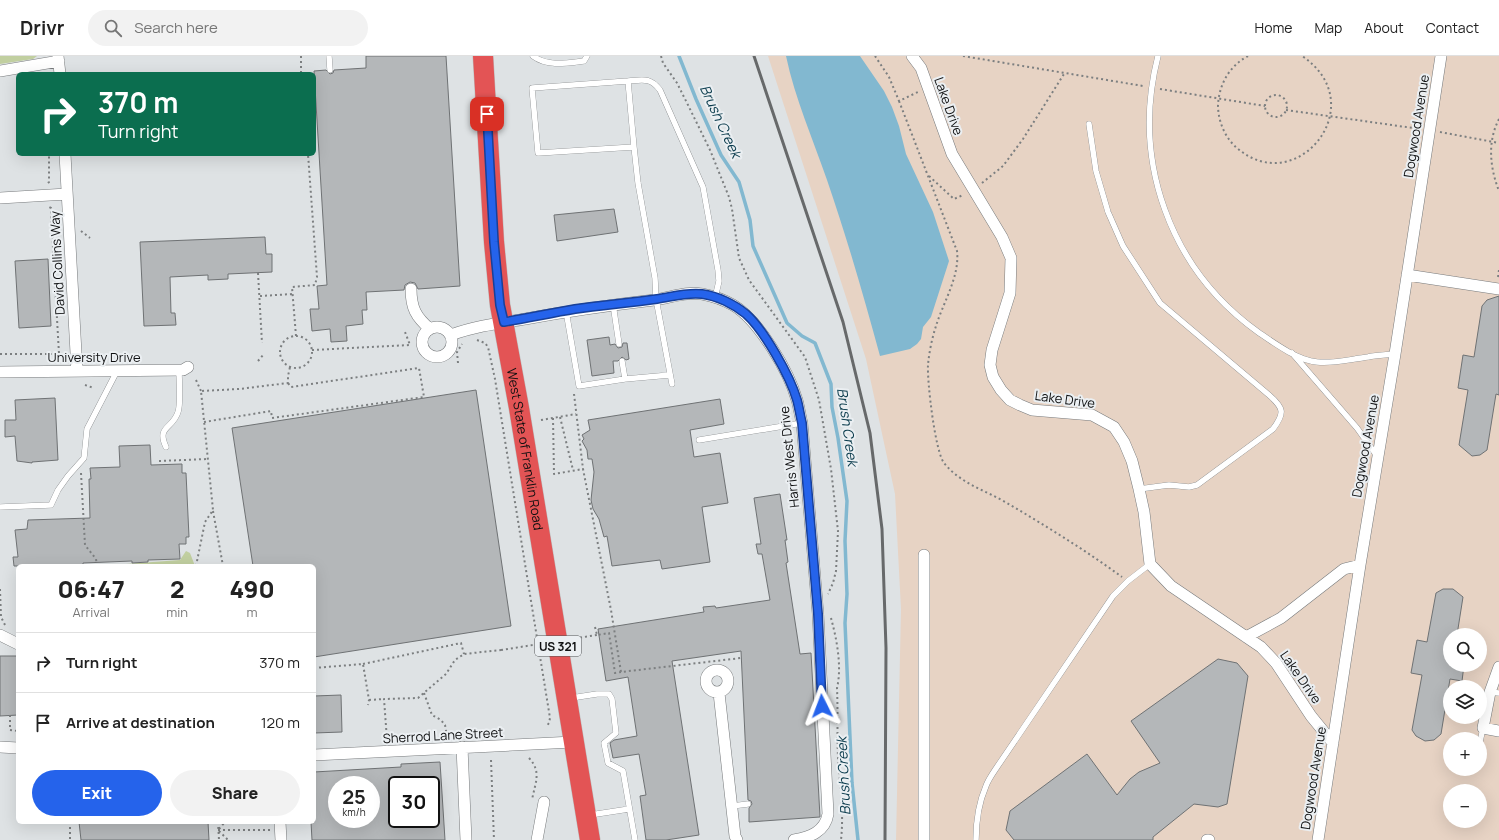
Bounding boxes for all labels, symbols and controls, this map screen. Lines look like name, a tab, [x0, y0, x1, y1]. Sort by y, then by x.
search box	[88, 10, 368, 46]
text: Drivr	[20, 15, 64, 41]
icon: search	[102, 17, 124, 39]
text: Search here	[134, 17, 218, 38]
text: Home	[1255, 18, 1292, 37]
text: Map	[1314, 18, 1342, 37]
text: About	[1364, 18, 1404, 37]
text: Contact	[1426, 18, 1479, 37]
street label: Dogwood Avenue	[1399, 73, 1433, 179]
street label: Lake Drive	[930, 74, 968, 138]
water label: Brush Creek	[696, 81, 747, 163]
text: 370 m	[98, 83, 178, 121]
icon: right	[32, 88, 84, 140]
pin	[470, 97, 504, 131]
icon: arrive	[476, 103, 498, 125]
text: Turn right	[98, 119, 179, 143]
street label: David Collins Way	[45, 210, 69, 315]
street label: University Drive	[48, 348, 141, 366]
street label: West State of Franklin Road	[503, 367, 548, 531]
street label: Lake Drive	[1034, 386, 1097, 412]
water label: Brush Creek	[833, 387, 863, 469]
street label: Dogwood Avenue	[1347, 393, 1383, 499]
street label: Harris West Drive	[775, 405, 803, 509]
text: 06:47	[57, 572, 125, 605]
text: 2	[170, 572, 184, 605]
text: 490	[229, 572, 275, 605]
text: Arrival	[73, 603, 110, 621]
text: min	[166, 603, 188, 621]
text: m	[246, 603, 258, 621]
map controls	[1443, 628, 1487, 828]
button: search	[1443, 628, 1487, 672]
road number: US 321	[535, 636, 581, 656]
street label: Lake Drive	[1276, 647, 1326, 707]
icon: right	[32, 652, 54, 674]
text: Turn right	[66, 652, 137, 673]
text: 370 m	[259, 652, 300, 673]
button: layers	[1443, 680, 1487, 724]
position arrow	[801, 685, 843, 727]
icon: arrive	[32, 712, 54, 734]
text: Arrive at destination	[66, 712, 215, 733]
text: 120 m	[261, 712, 300, 733]
street label: Sherrod Lane Street	[382, 723, 504, 747]
street label: Dogwood Avenue	[1296, 725, 1330, 831]
button: +	[1443, 732, 1487, 776]
water label: Brush Creek	[831, 734, 855, 816]
button: Exit	[32, 770, 162, 816]
button: Share	[170, 770, 300, 816]
speed limit sign: 30	[388, 776, 440, 828]
text: 25	[342, 783, 366, 810]
button: −	[1443, 784, 1487, 828]
text: km/h	[342, 805, 366, 819]

